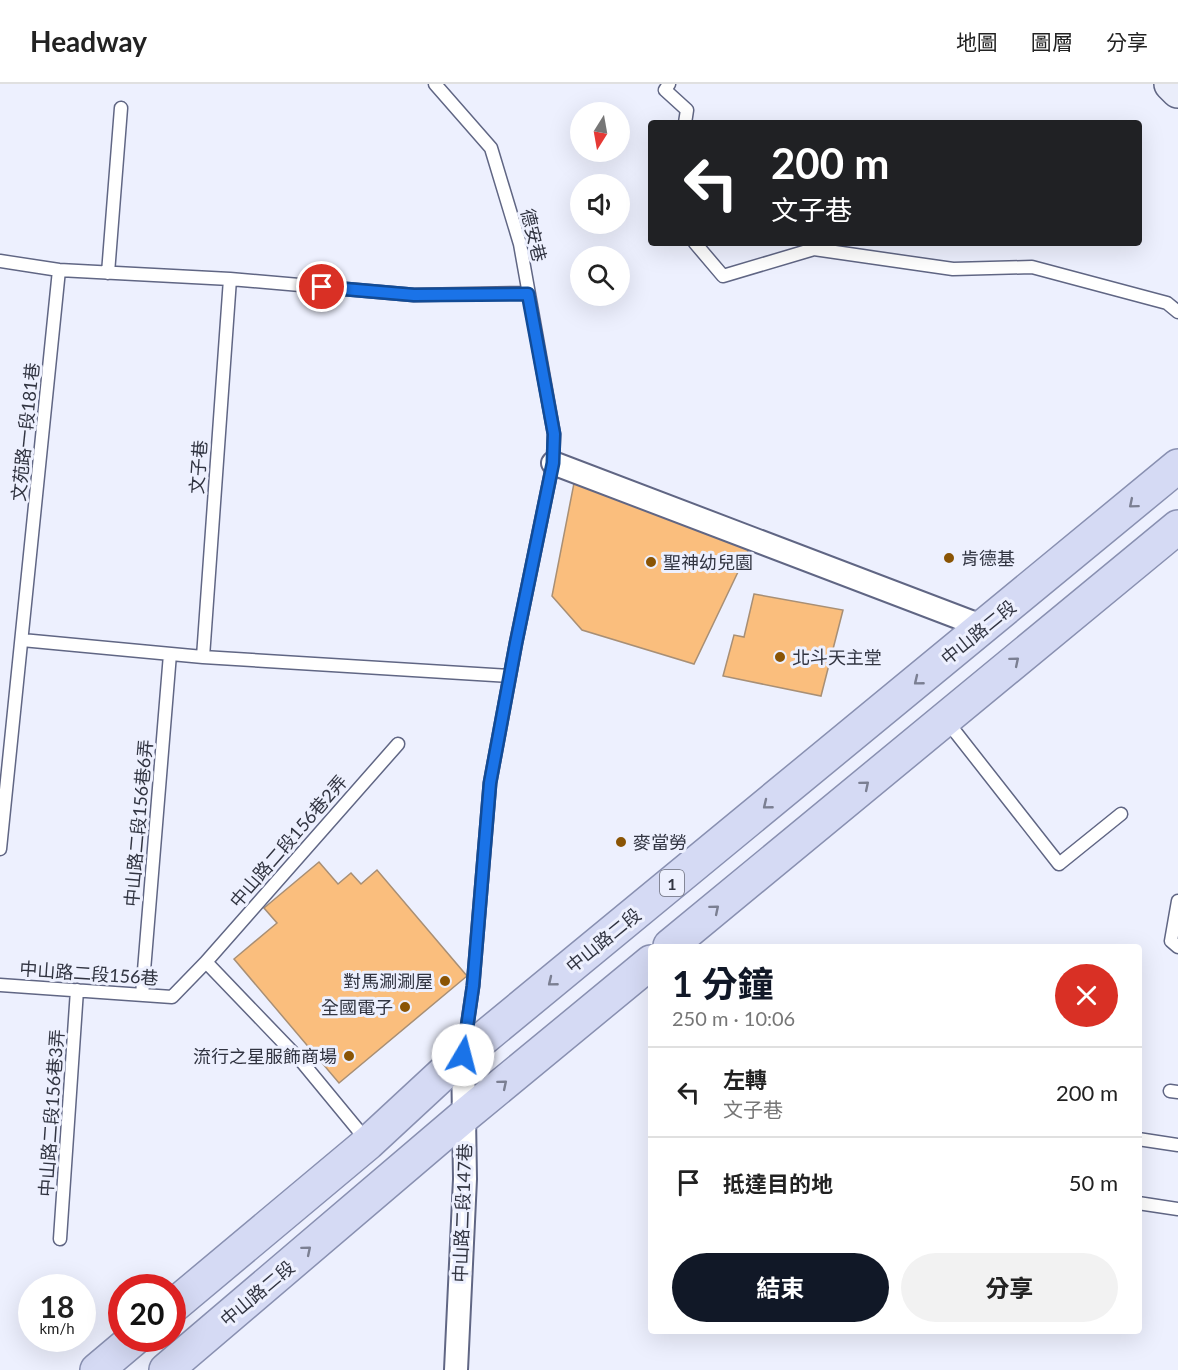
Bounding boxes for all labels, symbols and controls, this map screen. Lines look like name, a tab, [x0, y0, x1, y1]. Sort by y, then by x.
text: Headway	[30, 24, 147, 58]
text: 地圖	[956, 29, 998, 54]
text: 圖層	[1031, 29, 1073, 54]
text: 分享	[1106, 29, 1148, 54]
north arrow	[570, 102, 630, 162]
map controls	[570, 102, 630, 306]
text: 200 m	[771, 138, 889, 188]
icon: left	[672, 144, 750, 222]
button: sound	[570, 174, 630, 234]
text: 文子巷	[771, 193, 852, 226]
street label: 德安巷	[517, 206, 551, 264]
button: search	[570, 246, 630, 306]
pin	[296, 261, 347, 312]
icon: arrive	[305, 270, 338, 303]
street label: 文苑路一段181巷	[7, 362, 43, 502]
street label: 文子巷	[185, 439, 211, 495]
one-way arrow	[1129, 496, 1140, 507]
place label: 肯德基	[961, 547, 1015, 569]
place label: 聖神幼兒園	[663, 551, 753, 573]
marker: 肯德基	[942, 551, 956, 565]
marker: 聖神幼兒園	[644, 555, 658, 569]
street label: 中山路二段	[936, 595, 1020, 669]
place label: 北斗天主堂	[792, 646, 882, 668]
marker: 北斗天主堂	[773, 650, 787, 664]
one-way arrow	[1008, 657, 1019, 668]
one-way arrow	[914, 674, 925, 685]
street label: 中山路二段156巷6弄	[120, 738, 156, 908]
street label: 中山路二段156巷2弄	[225, 770, 351, 912]
one-way arrow	[858, 781, 869, 792]
one-way arrow	[763, 798, 774, 809]
place label: 麥當勞	[633, 831, 687, 853]
marker: 麥當勞	[614, 835, 628, 849]
road number: 1	[660, 870, 684, 896]
street label: 中山路二段	[561, 903, 645, 977]
one-way arrow	[708, 906, 719, 917]
street label: 中山路二段156巷	[19, 957, 159, 989]
text: 1 分鐘	[672, 961, 774, 1005]
button: close	[1055, 964, 1118, 1027]
place label: 對馬涮涮屋	[343, 970, 433, 992]
marker: 對馬涮涮屋	[438, 974, 452, 988]
one-way arrow	[548, 975, 559, 986]
place label: 全國電子	[321, 996, 393, 1018]
marker: 全國電子	[398, 1000, 412, 1014]
text: 250 m · 10:06	[672, 1006, 795, 1030]
position arrow	[431, 1023, 495, 1087]
street label: 中山路二段156巷3弄	[34, 1029, 68, 1197]
place label: 流行之星服飾商場	[193, 1045, 337, 1067]
marker: 流行之星服飾商場	[342, 1049, 356, 1063]
text: 左轉	[723, 1066, 767, 1093]
icon: left	[672, 1076, 705, 1109]
text: 200 m	[1056, 1079, 1118, 1106]
one-way arrow	[497, 1080, 508, 1091]
text: 文子巷	[723, 1097, 783, 1121]
street label: 中山路二段147巷	[449, 1143, 475, 1283]
icon: arrive	[672, 1166, 705, 1199]
text: 50 m	[1069, 1169, 1118, 1196]
text: 抵達目的地	[723, 1170, 833, 1197]
one-way arrow	[300, 1247, 311, 1258]
button: 結束	[672, 1253, 889, 1322]
button: 分享	[901, 1253, 1118, 1322]
street label: 中山路二段	[215, 1256, 299, 1330]
speed limit sign: 20	[108, 1274, 186, 1352]
text: 18	[40, 1288, 74, 1324]
text: km/h	[39, 1319, 75, 1337]

